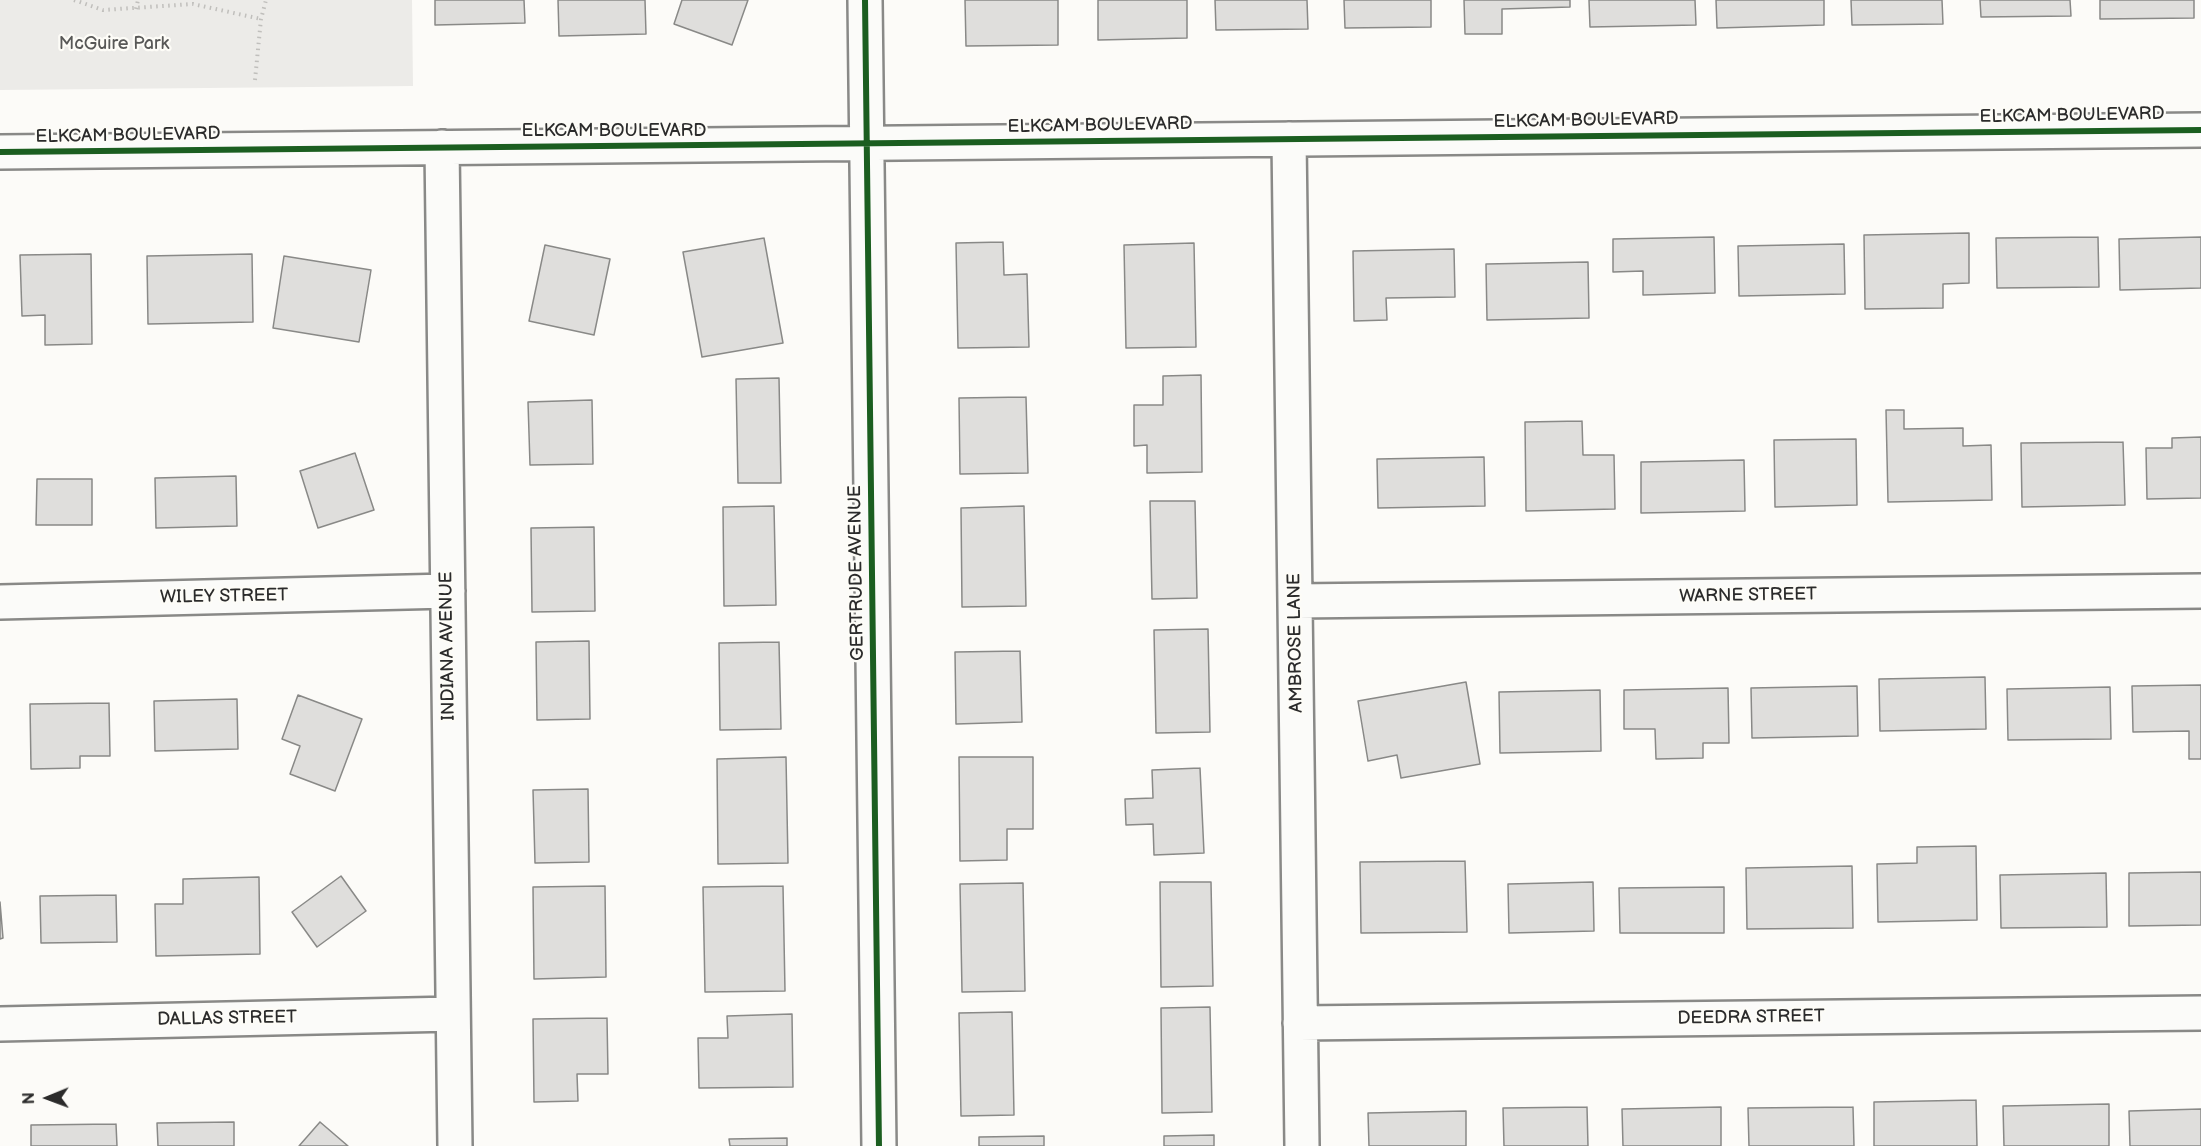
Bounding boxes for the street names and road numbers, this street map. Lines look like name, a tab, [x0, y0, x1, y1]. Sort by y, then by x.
street label: ELKCAM BOULEVARD	[1979, 104, 2165, 128]
street label: ELKCAM BOULEVARD	[1493, 109, 1679, 133]
street label: ELKCAM BOULEVARD	[1007, 114, 1193, 138]
street label: ELKCAM BOULEVARD	[522, 120, 706, 142]
street label: ELKCAM BOULEVARD	[35, 124, 221, 148]
street label: GERTRUDE AVENUE	[845, 485, 869, 661]
street label: INDIANA AVENUE	[436, 571, 460, 721]
street label: AMBROSE LANE	[1284, 573, 1308, 713]
street label: WARNE STREET	[1679, 584, 1817, 608]
street label: WILEY STREET	[160, 585, 288, 609]
street label: DEEDRA STREET	[1677, 1006, 1825, 1030]
street label: DALLAS STREET	[157, 1007, 297, 1031]

